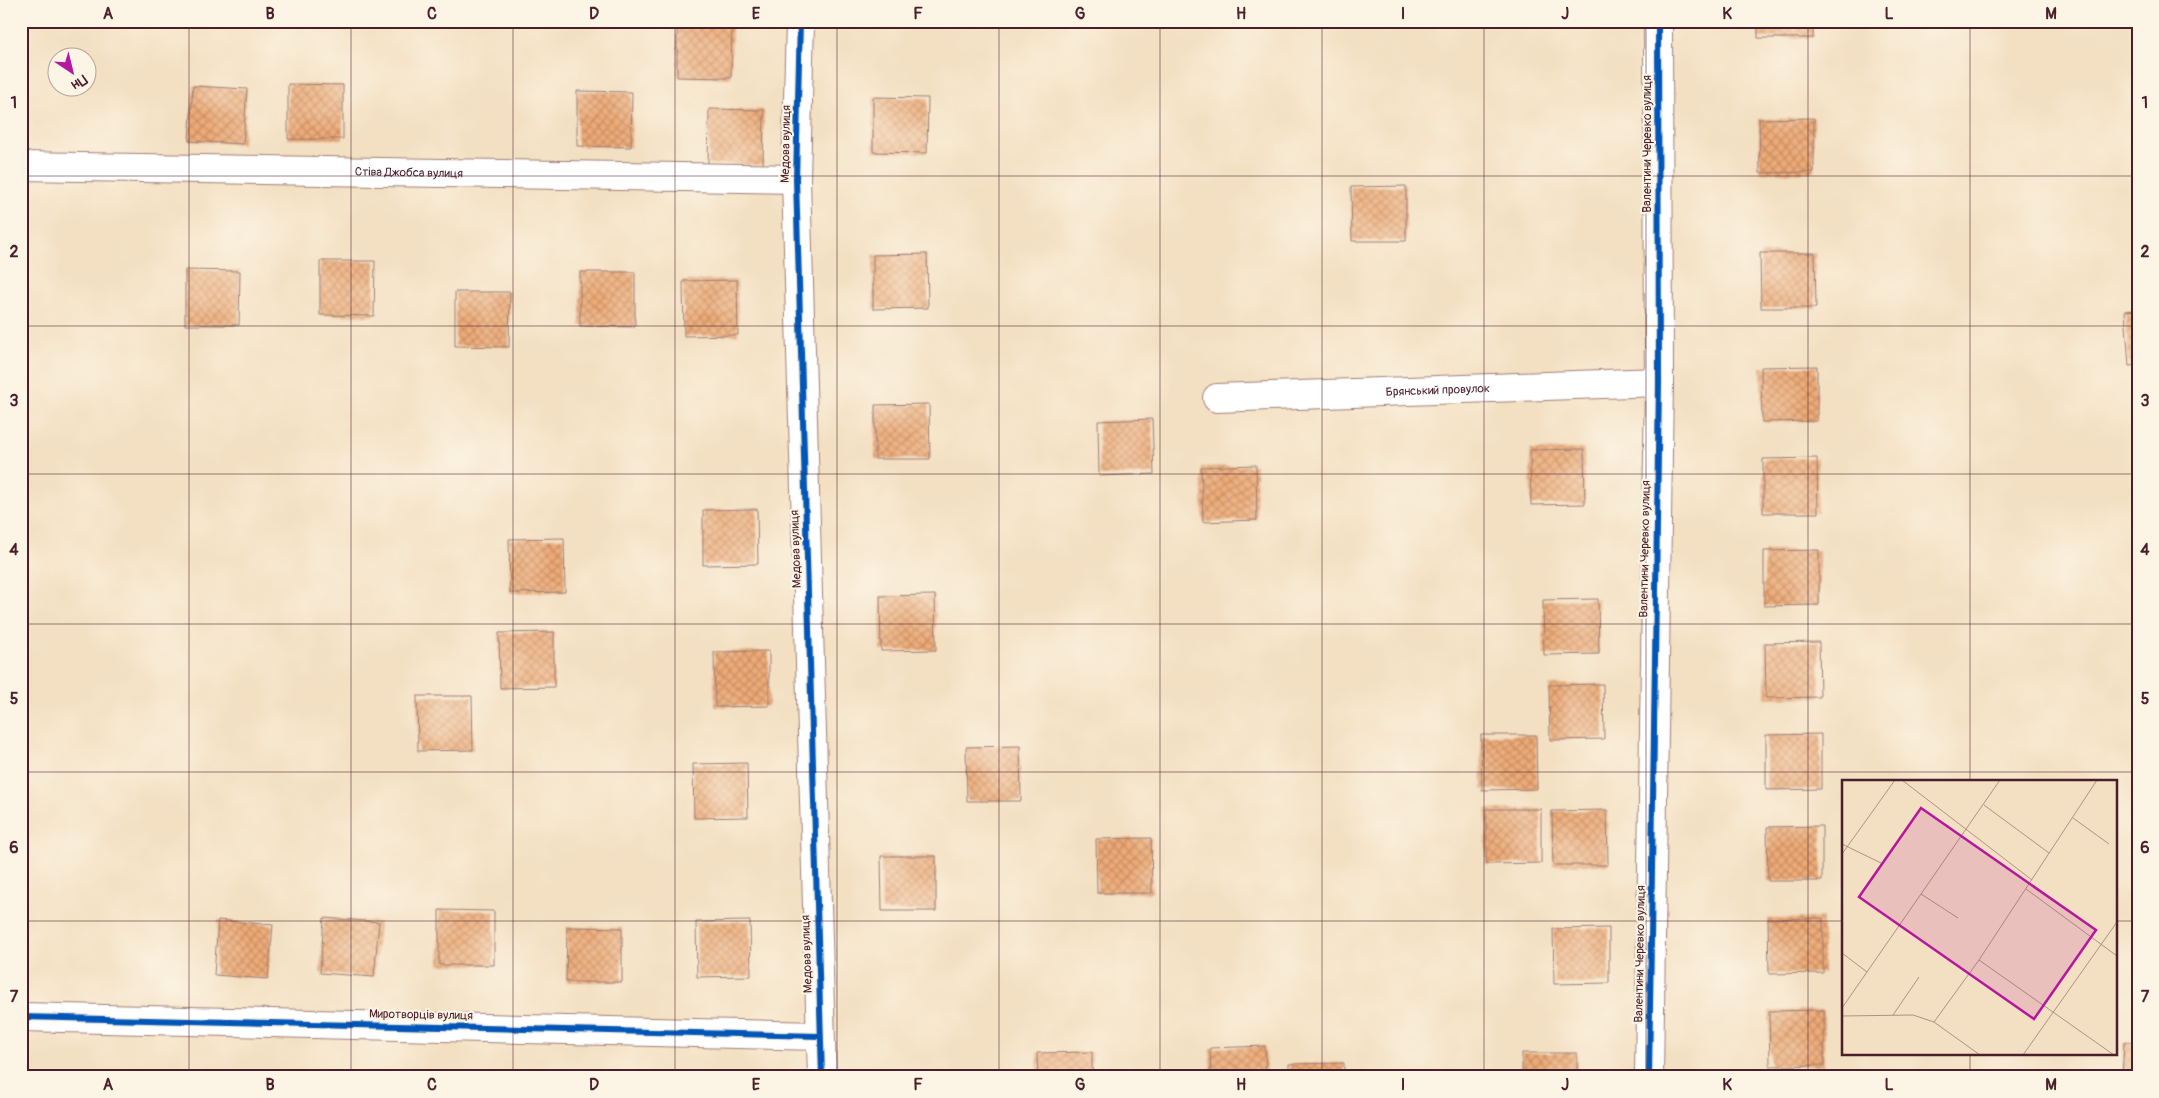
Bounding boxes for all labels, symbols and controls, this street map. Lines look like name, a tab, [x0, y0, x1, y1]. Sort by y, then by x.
text: A	[103, 4, 114, 24]
text: B	[265, 4, 275, 24]
text: C	[427, 4, 437, 24]
text: D	[589, 4, 599, 24]
text: E	[752, 4, 761, 24]
text: F	[913, 4, 923, 24]
text: G	[1075, 4, 1086, 24]
text: H	[1236, 4, 1246, 24]
text: I	[1401, 4, 1405, 24]
text: J	[1561, 4, 1569, 24]
text: K	[1722, 4, 1732, 24]
text: L	[1884, 4, 1894, 24]
text: M	[2045, 4, 2057, 24]
north arrow	[48, 48, 98, 98]
text: Пн	[68, 71, 90, 94]
street label: Валентини Черевко вулиця	[1640, 75, 1655, 213]
text: 1	[11, 93, 17, 113]
text: 1	[2142, 93, 2148, 113]
street label: Медова вулиця	[778, 104, 794, 183]
street label: Стіва Джобса вулиця	[355, 164, 463, 181]
text: 2	[10, 242, 19, 262]
text: 2	[2141, 242, 2150, 262]
street label: Брянський провулок	[1385, 381, 1490, 399]
text: 3	[10, 391, 19, 411]
text: 3	[2141, 391, 2150, 411]
street label: Валентини Черевко вулиця	[1636, 480, 1654, 618]
street label: Медова вулиця	[787, 509, 805, 588]
text: 4	[9, 540, 19, 560]
text: 4	[2140, 540, 2150, 560]
text: 5	[10, 689, 19, 709]
text: 5	[2141, 689, 2150, 709]
inset map	[1842, 780, 2116, 1056]
text: 6	[9, 838, 19, 858]
text: 6	[2140, 838, 2150, 858]
street label: Валентини Черевко вулиця	[1631, 885, 1649, 1023]
street label: Медова вулиця	[798, 914, 816, 993]
text: 7	[10, 987, 19, 1007]
text: 7	[2141, 987, 2150, 1007]
street label: Миротворців вулиця	[369, 1007, 474, 1023]
text: A	[103, 1075, 114, 1095]
text: B	[265, 1075, 275, 1095]
text: C	[427, 1075, 437, 1095]
text: D	[589, 1075, 599, 1095]
text: E	[752, 1075, 761, 1095]
text: F	[913, 1075, 923, 1095]
text: G	[1075, 1075, 1086, 1095]
text: H	[1236, 1075, 1246, 1095]
text: I	[1401, 1075, 1405, 1095]
text: J	[1561, 1075, 1569, 1095]
text: K	[1722, 1075, 1732, 1095]
text: L	[1884, 1075, 1894, 1095]
text: M	[2045, 1075, 2057, 1095]

